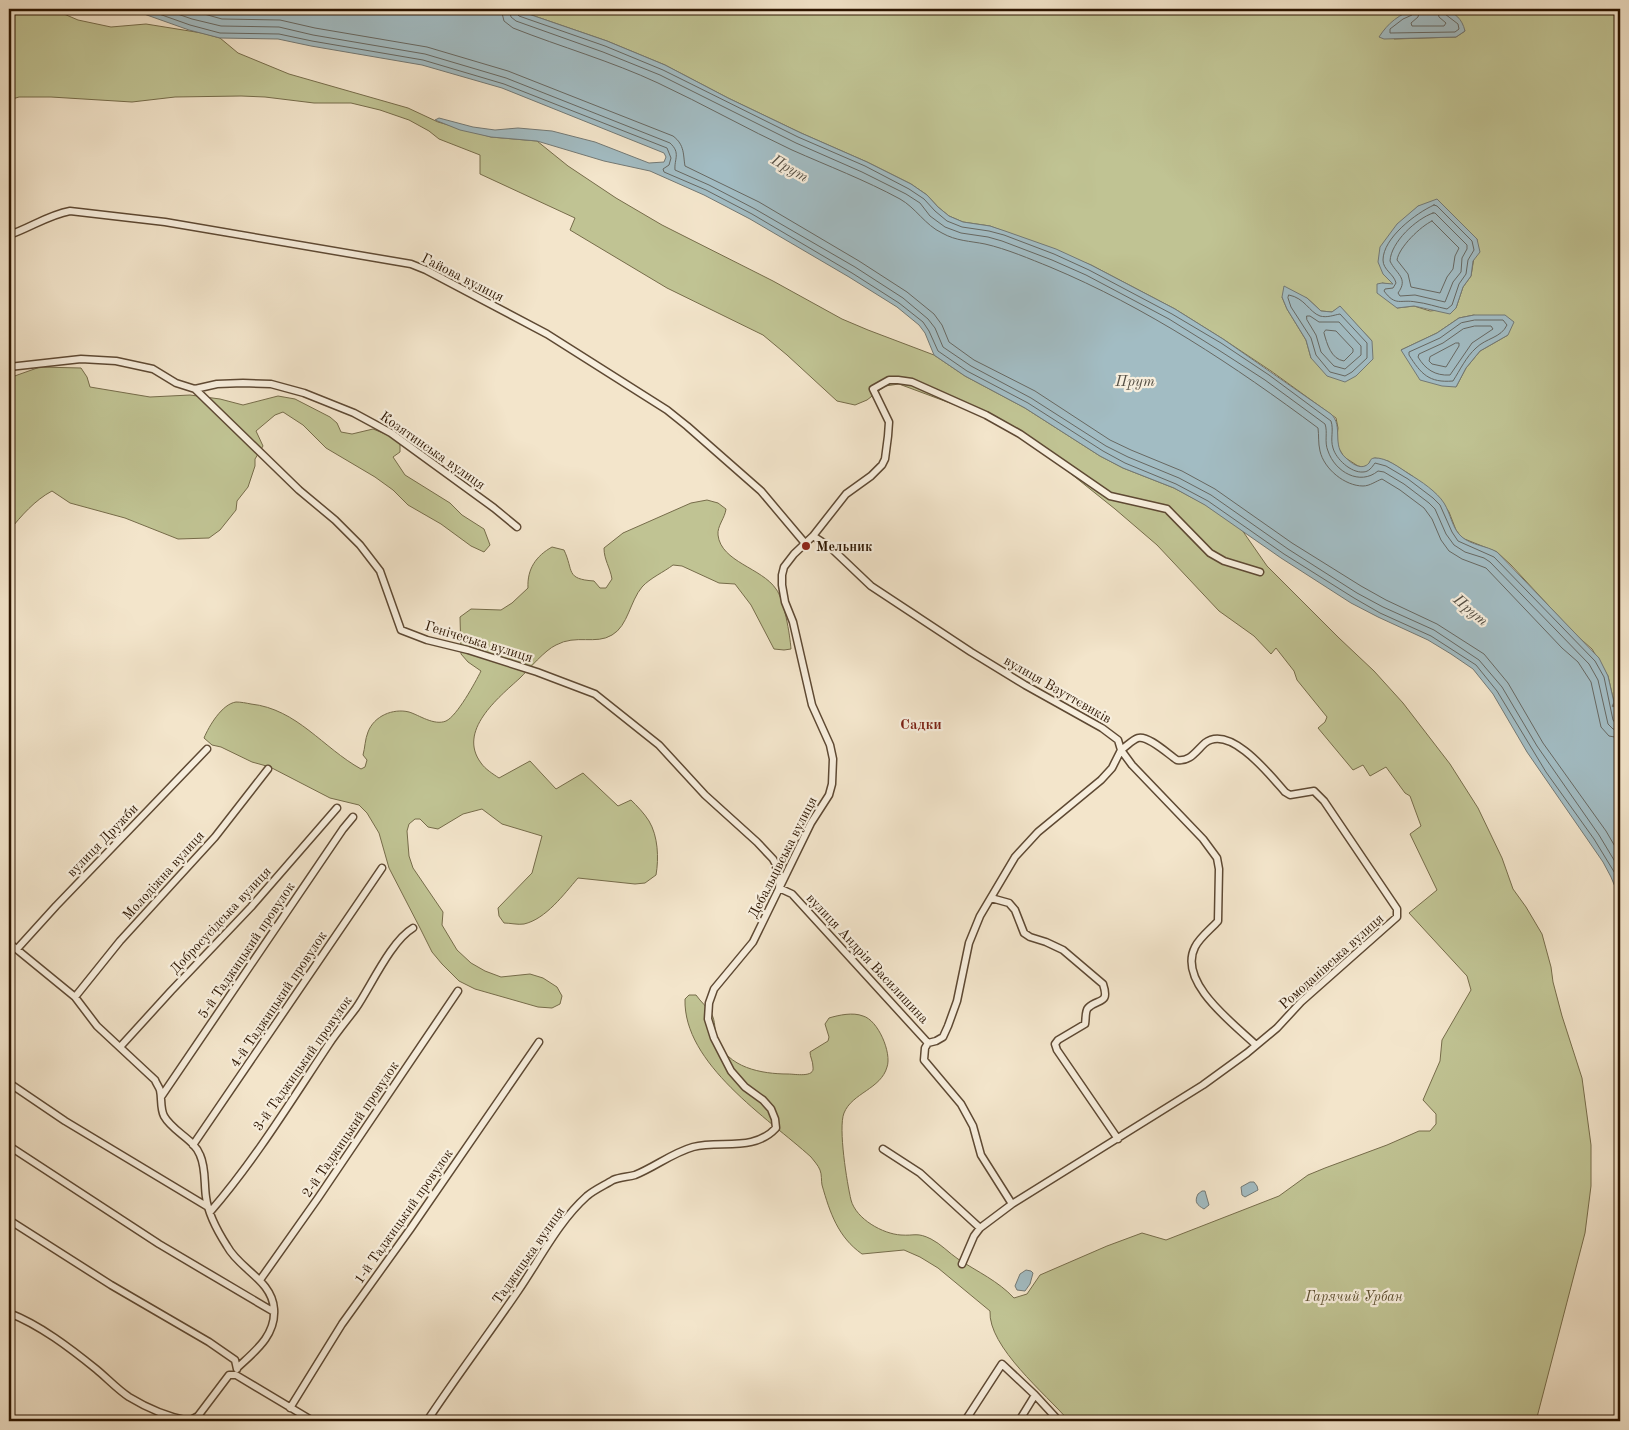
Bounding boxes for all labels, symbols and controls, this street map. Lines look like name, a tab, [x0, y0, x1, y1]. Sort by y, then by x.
water label: Прут	[767, 152, 810, 186]
street label: Гайова вулиця	[419, 251, 506, 305]
water label: Прут	[1114, 375, 1155, 390]
street label: Козятинська вулиця	[377, 409, 488, 492]
marker: Мельник	[800, 540, 812, 552]
place label: Мельник	[816, 540, 873, 554]
water label: Прут	[1449, 592, 1490, 630]
street label: Генічеська вулиця	[423, 619, 534, 665]
street label: вулиця Взуттєвиків	[1001, 653, 1114, 726]
district label: Садки	[900, 718, 942, 733]
street label: Дебальцівська вулиця	[746, 794, 820, 920]
street label: вулиця Дружби	[64, 801, 141, 880]
street label: Молодіжна вулиця	[120, 828, 207, 923]
street label: Добросусідська вулиця	[168, 864, 274, 977]
street label: 5-й Таджицький провулок	[196, 880, 298, 1021]
street label: вулиця Андрія Василишина	[804, 891, 931, 1026]
street label: Ромоданівська вулиця	[1277, 911, 1386, 1012]
street label: 4-й Таджицький провулок	[228, 929, 330, 1070]
street label: 3-й Таджицький провулок	[251, 994, 355, 1134]
street label: 2-й Таджицький провулок	[300, 1059, 402, 1200]
street label: 1-й Таджицький провулок	[352, 1147, 456, 1287]
street label: Таджицька вулиця	[490, 1205, 567, 1307]
park label: Гарячий Урбан	[1304, 1289, 1403, 1305]

